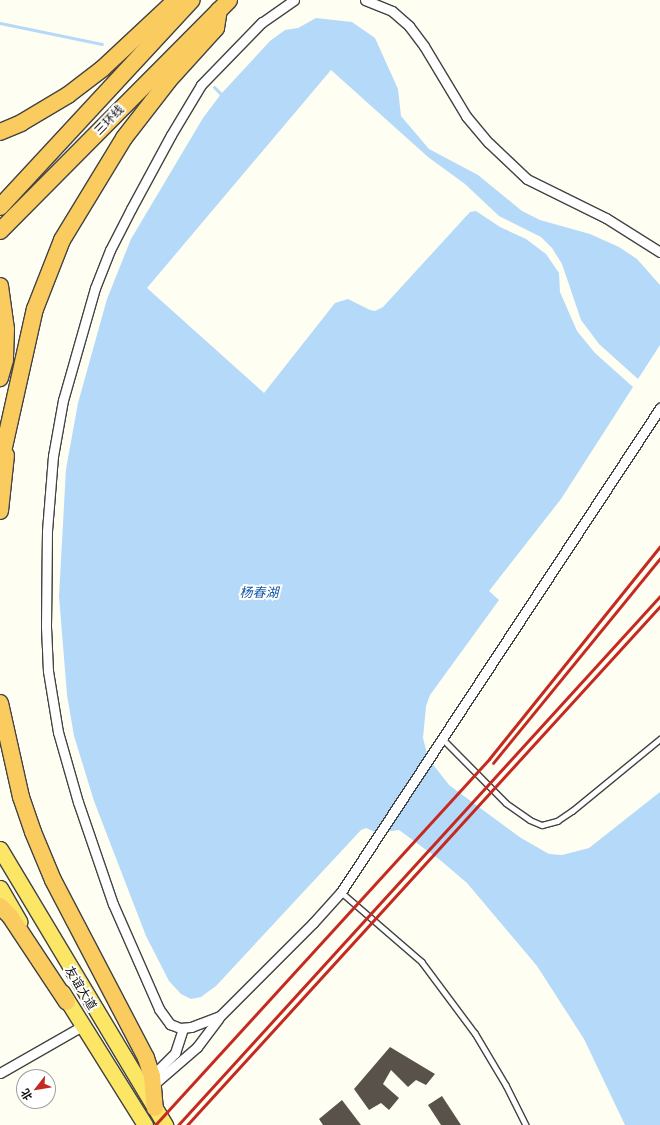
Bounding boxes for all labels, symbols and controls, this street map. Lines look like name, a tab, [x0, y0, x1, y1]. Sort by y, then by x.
street label: 三环线	[91, 102, 127, 138]
water label: 杨春湖	[240, 584, 278, 600]
street label: 友谊大道	[62, 964, 100, 1012]
north arrow	[16, 1069, 56, 1109]
text: 北	[18, 1086, 35, 1103]

